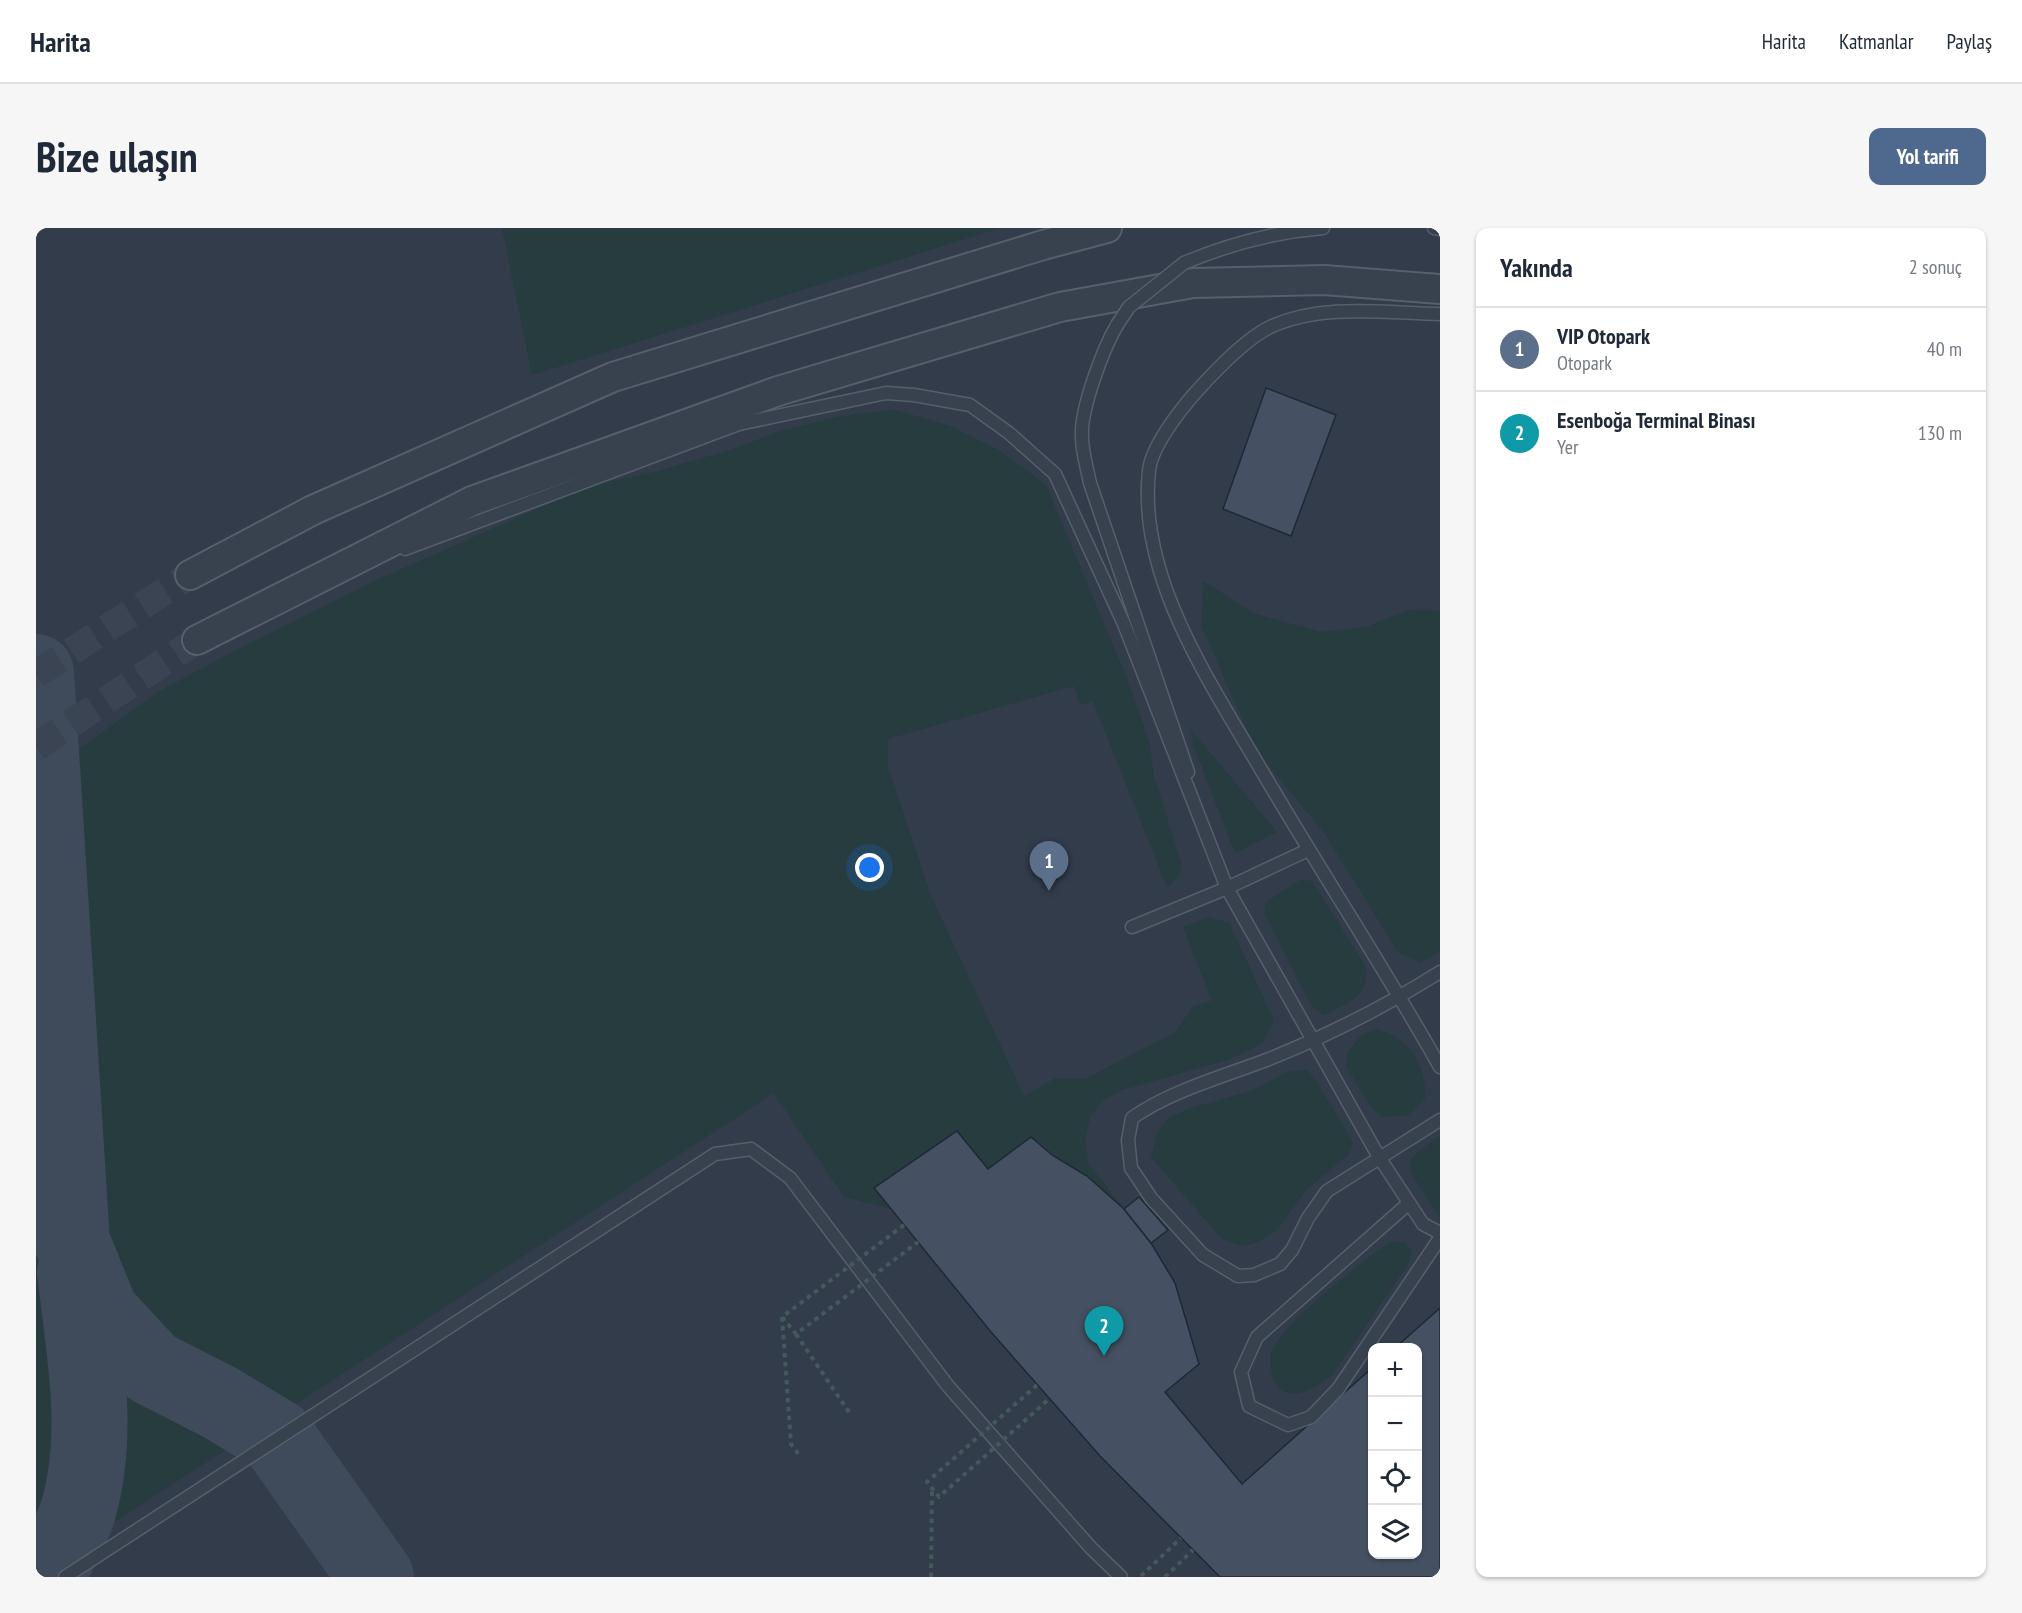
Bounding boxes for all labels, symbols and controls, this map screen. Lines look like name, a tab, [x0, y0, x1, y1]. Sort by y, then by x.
text: Harita	[30, 23, 91, 60]
text: Harita	[1762, 28, 1806, 55]
text: Katmanlar	[1839, 28, 1913, 55]
text: Paylaş	[1946, 28, 1992, 55]
button: Yol tarifi	[1869, 128, 1986, 185]
text: Bize ulaşın	[36, 129, 198, 184]
text: Yakında	[1500, 251, 1573, 284]
text: 2 sonuç	[1909, 254, 1962, 280]
text: VIP Otopark	[1557, 322, 1650, 350]
text: 1	[1515, 336, 1524, 362]
text: 40 m	[1927, 336, 1962, 362]
text: Otopark	[1557, 350, 1612, 376]
text: Esenboğa Terminal Binası	[1557, 406, 1755, 434]
text: 2	[1515, 420, 1524, 446]
text: 130 m	[1918, 420, 1962, 446]
text: Yer	[1557, 434, 1578, 460]
pin: 1	[1030, 842, 1068, 891]
your location	[855, 853, 884, 882]
pin: 2	[1084, 1306, 1124, 1356]
map controls	[1368, 1343, 1422, 1559]
button: +	[1368, 1343, 1422, 1397]
button: −	[1368, 1397, 1422, 1451]
button: locate	[1368, 1451, 1422, 1505]
button: layers	[1368, 1505, 1422, 1559]

